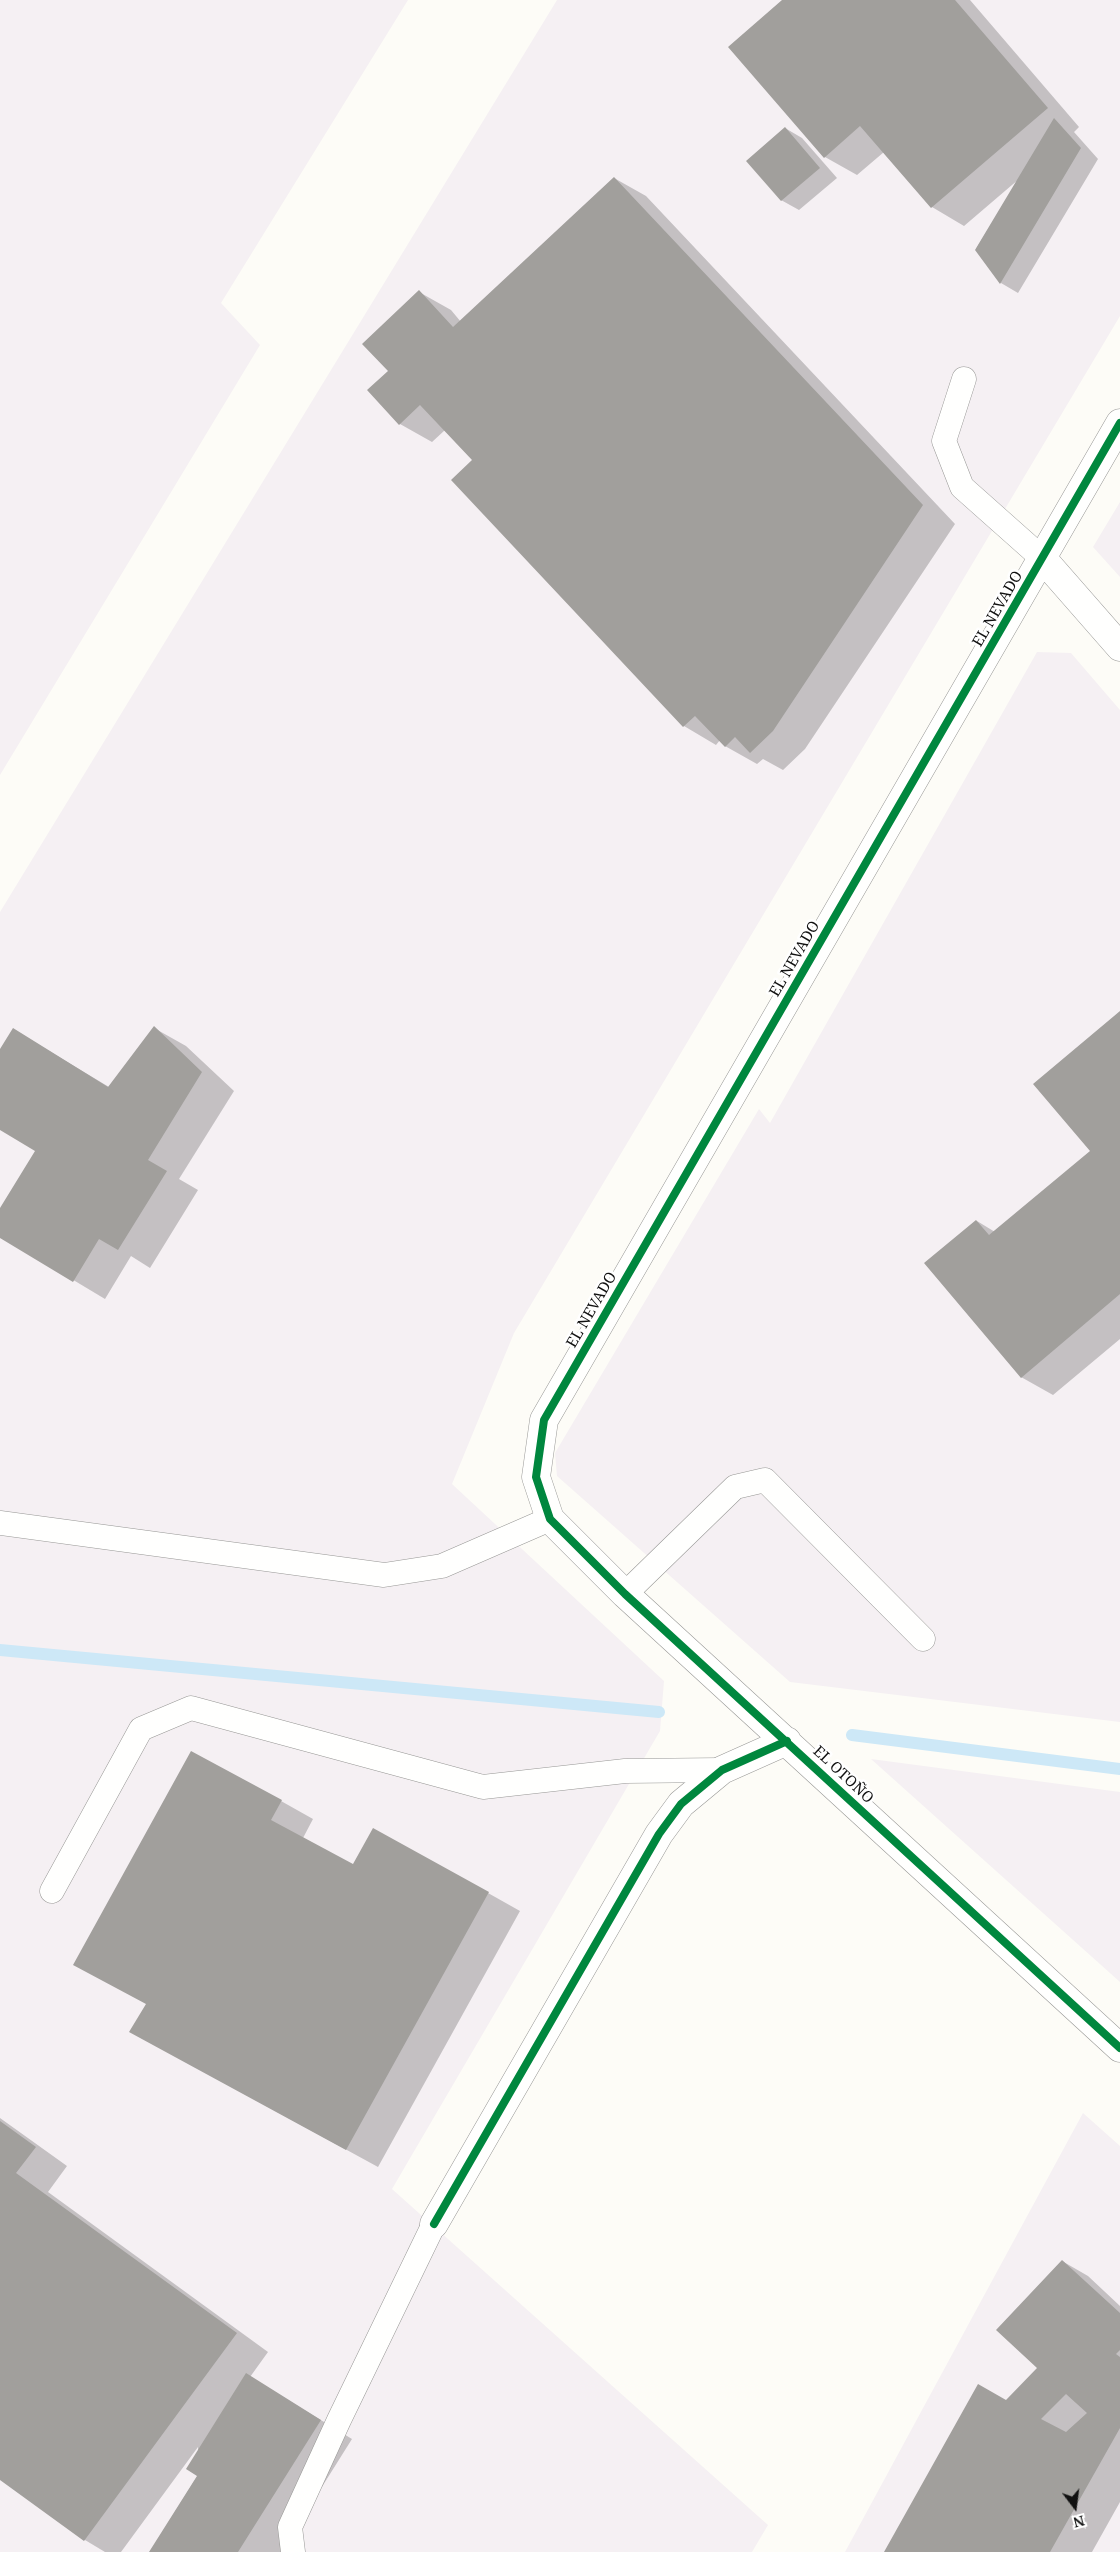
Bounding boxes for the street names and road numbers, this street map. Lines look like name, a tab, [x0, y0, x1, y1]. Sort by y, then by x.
street label: EL NEVADO	[969, 568, 1027, 650]
street label: EL NEVADO	[766, 918, 824, 1000]
street label: EL NEVADO	[563, 1269, 621, 1351]
street label: EL OTOÑO	[809, 1742, 877, 1808]

